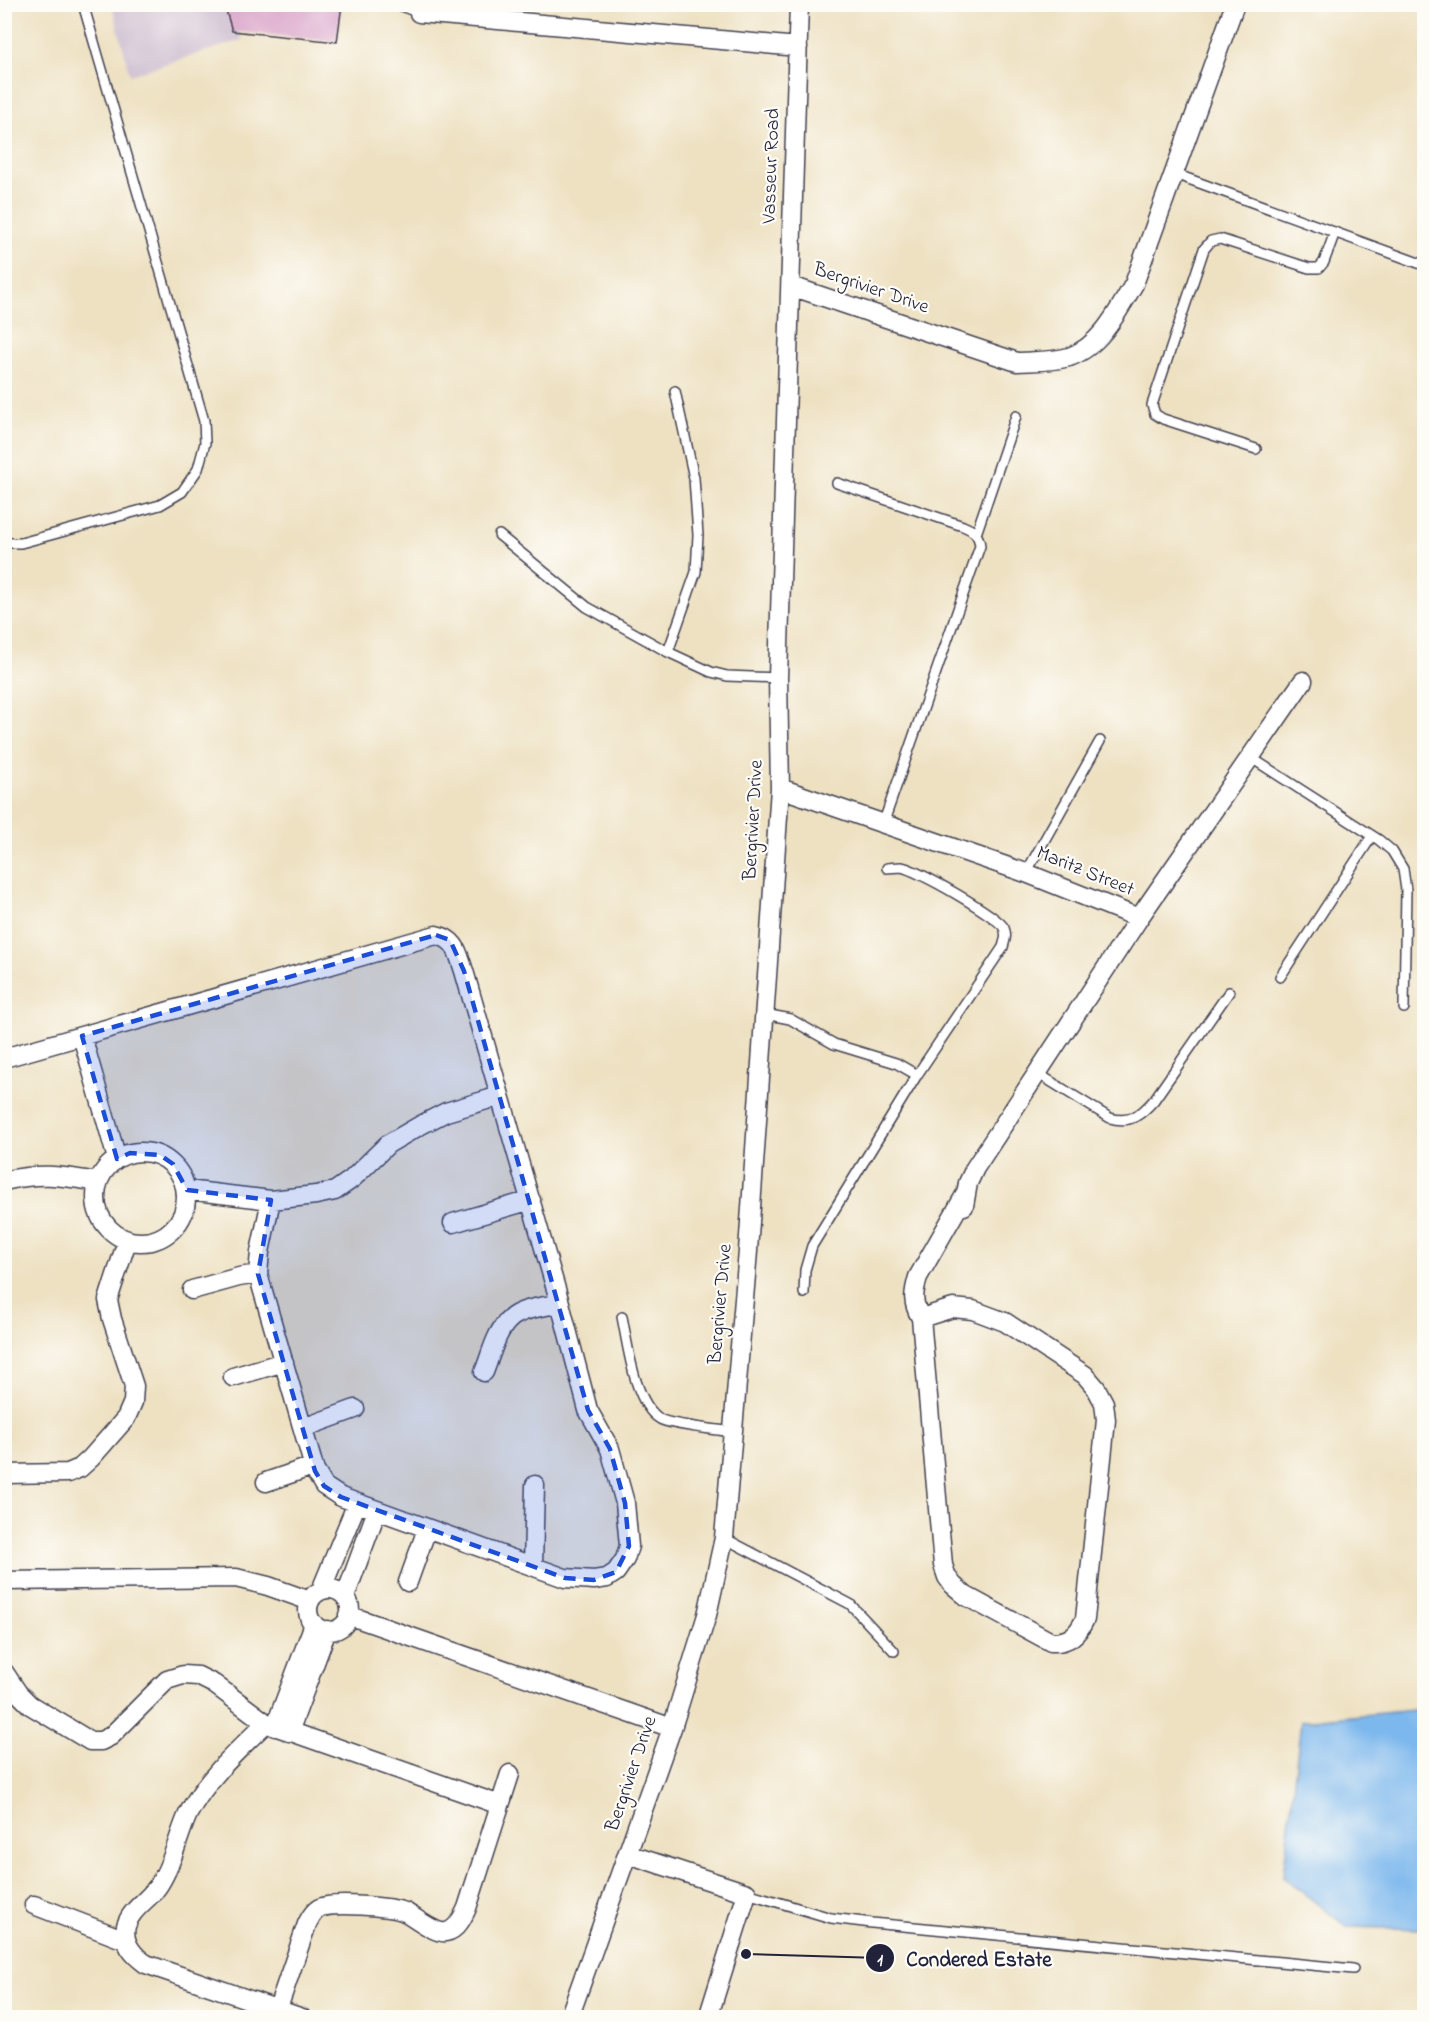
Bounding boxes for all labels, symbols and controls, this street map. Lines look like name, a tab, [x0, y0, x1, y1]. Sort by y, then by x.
street label: Vasseur Road	[755, 108, 789, 225]
street label: Bergrivier Drive	[808, 255, 933, 323]
street label: Bergrivier Drive	[736, 759, 773, 882]
street label: Maritz Street	[1032, 839, 1139, 905]
street label: Bergrivier Drive	[701, 1243, 742, 1366]
street label: Bergrivier Drive	[598, 1712, 666, 1837]
callout: Condered Estate	[865, 1939, 1064, 1978]
text: Condered Estate	[906, 1946, 1052, 1976]
text: 1	[877, 1948, 883, 1974]

